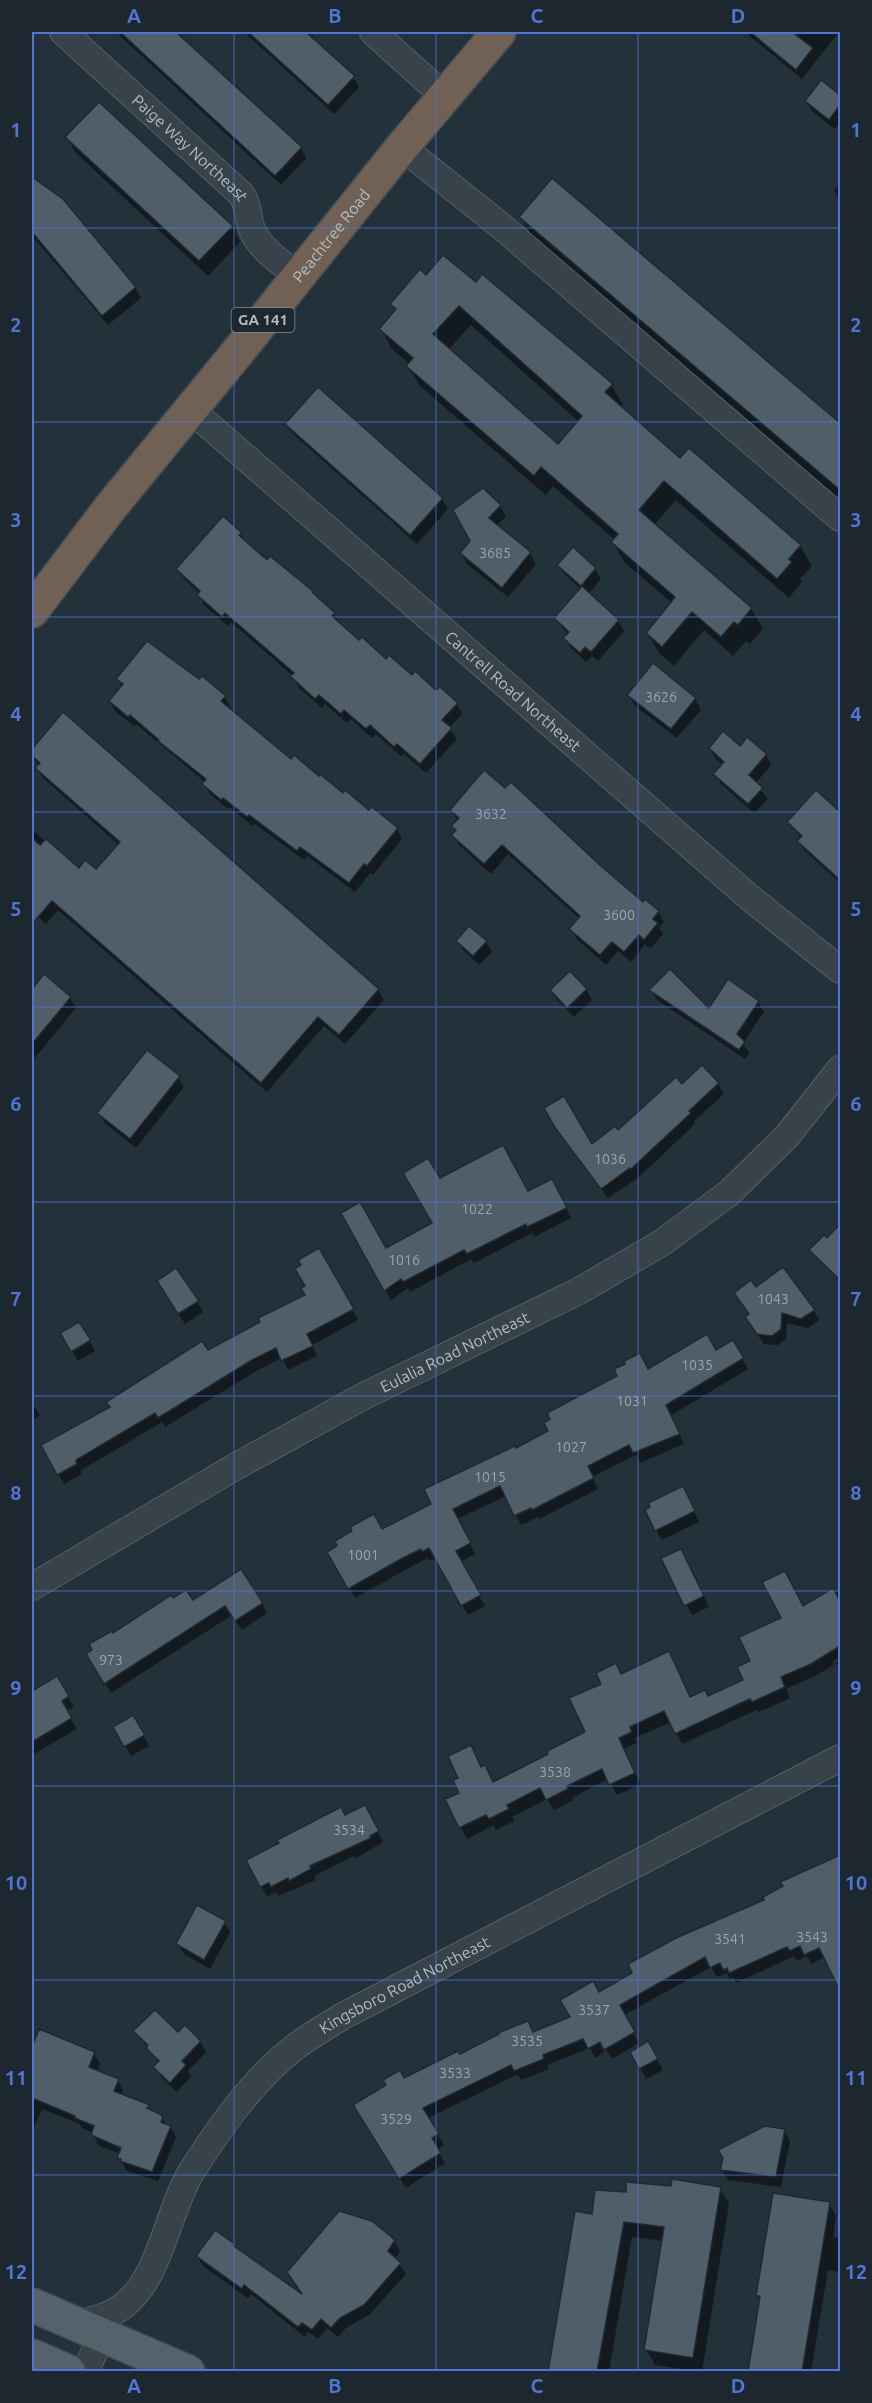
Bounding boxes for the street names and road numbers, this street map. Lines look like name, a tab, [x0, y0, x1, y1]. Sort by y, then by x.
street label: Paige Way Northeast	[129, 91, 252, 205]
street label: Peachtree Road	[289, 186, 374, 286]
road number: GA 141	[232, 308, 294, 332]
street label: Cantrell Road Northeast	[442, 627, 585, 756]
street label: Eulalia Road Northeast	[377, 1307, 533, 1396]
street label: Kingsboro Road Northeast	[316, 1932, 493, 2037]

